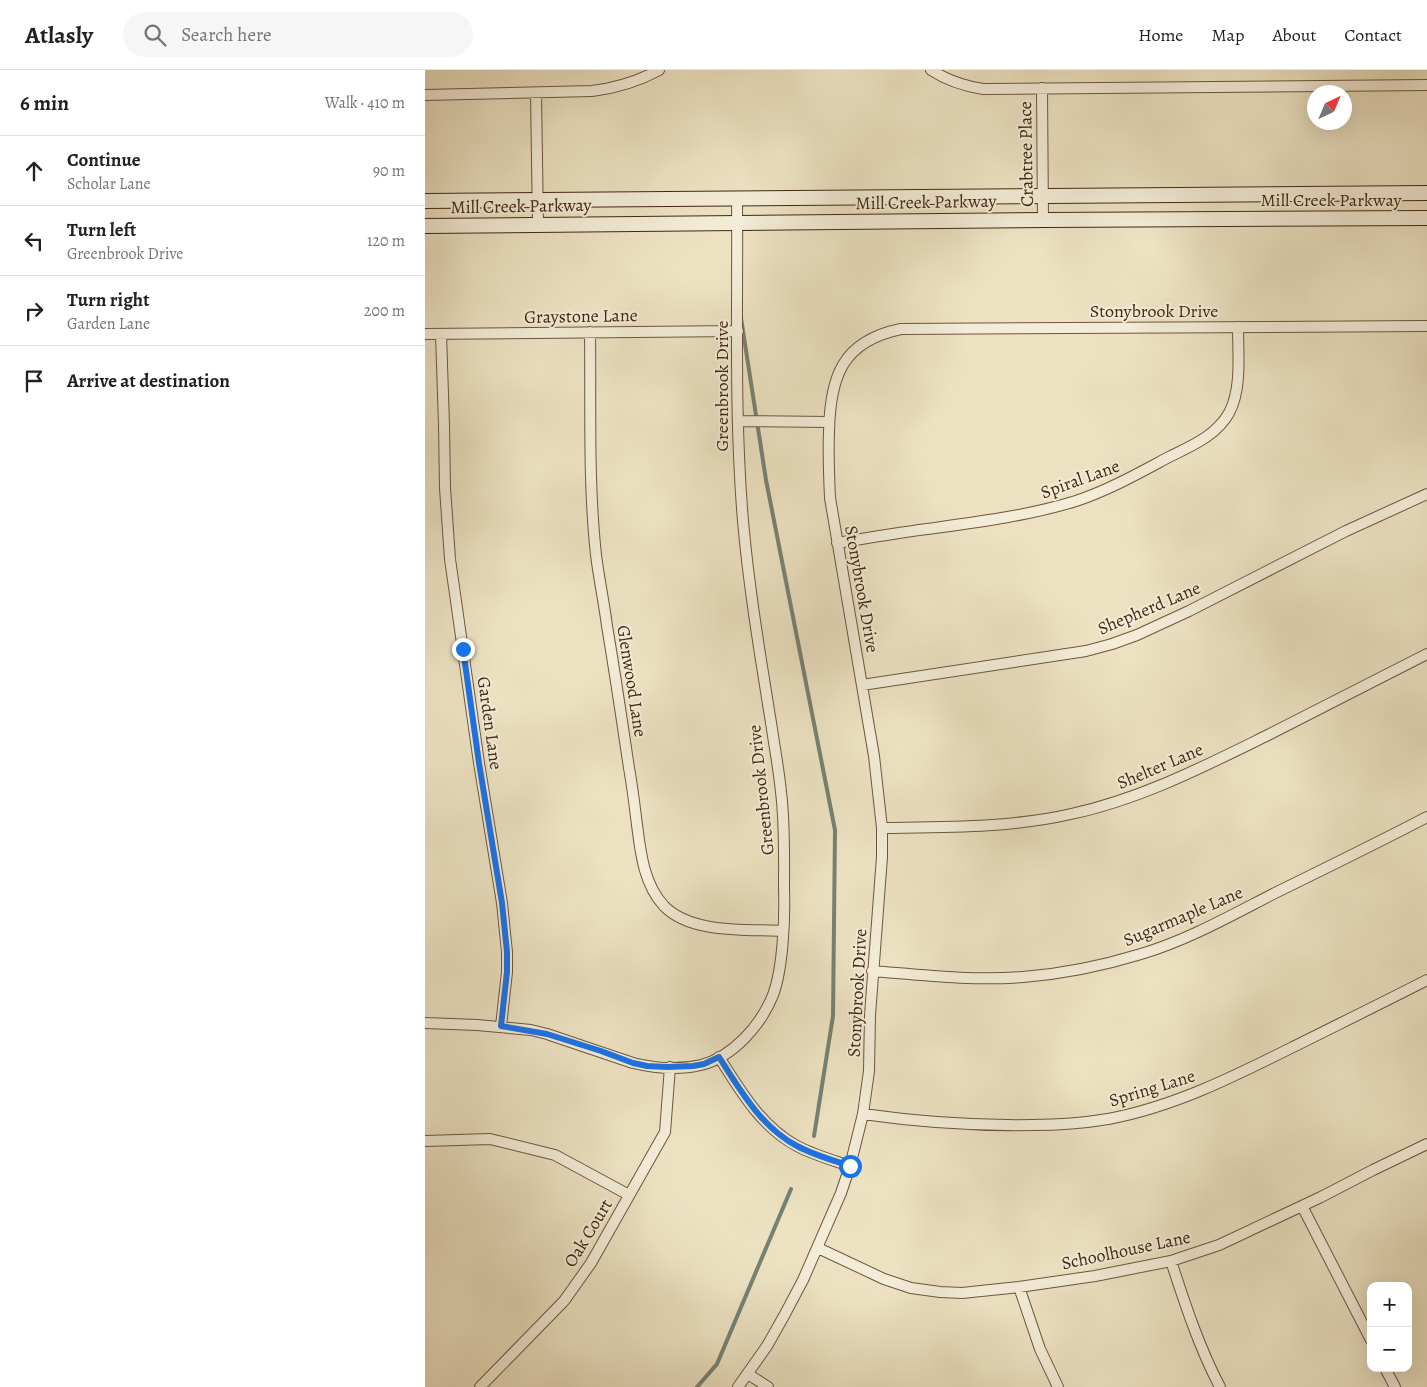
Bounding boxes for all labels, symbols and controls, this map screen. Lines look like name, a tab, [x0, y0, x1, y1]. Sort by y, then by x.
search box	[123, 12, 473, 57]
text: Atlasly	[25, 19, 93, 51]
icon: search	[141, 21, 169, 49]
text: Search here	[181, 22, 272, 48]
text: Home	[1138, 23, 1183, 47]
text: Map	[1211, 23, 1244, 47]
text: About	[1272, 23, 1316, 47]
text: Contact	[1344, 23, 1402, 47]
north arrow	[1307, 85, 1352, 130]
text: 6 min	[20, 89, 69, 117]
text: Walk · 410 m	[325, 92, 405, 114]
street label: Crabtree Place	[1013, 101, 1039, 207]
text: Continue	[67, 147, 141, 173]
icon: ahead	[20, 157, 48, 185]
text: 90 m	[373, 160, 405, 182]
text: Scholar Lane	[67, 173, 151, 195]
street label: Mill Creek Parkway	[1260, 188, 1402, 212]
street label: Mill Creek Parkway	[855, 189, 998, 215]
street label: Mill Creek Parkway	[450, 193, 593, 219]
text: Turn left	[67, 217, 136, 243]
icon: left	[20, 227, 48, 255]
text: 120 m	[367, 230, 405, 252]
text: Greenbrook Drive	[67, 243, 184, 265]
text: Turn right	[67, 287, 149, 313]
icon: right	[20, 297, 48, 325]
street label: Stonybrook Drive	[1090, 299, 1218, 323]
text: 200 m	[364, 300, 405, 322]
street label: Graystone Lane	[524, 303, 638, 329]
text: Garden Lane	[67, 313, 150, 335]
street label: Greenbrook Drive	[710, 320, 734, 452]
icon: arrive	[20, 367, 48, 395]
text: Arrive at destination	[67, 368, 230, 394]
street label: Spiral Lane	[1037, 454, 1123, 504]
street label: Stonybrook Drive	[839, 524, 885, 654]
street label: Shepherd Lane	[1094, 576, 1204, 640]
street label: Glenwood Lane	[611, 623, 653, 739]
route end	[452, 638, 475, 661]
street label: Garden Lane	[472, 675, 508, 771]
street label: Greenbrook Drive	[742, 724, 780, 856]
street label: Shelter Lane	[1113, 737, 1207, 795]
street label: Sugarmaple Lane	[1120, 880, 1246, 952]
street label: Stonybrook Drive	[842, 928, 872, 1058]
street label: Spring Lane	[1106, 1064, 1198, 1112]
route start	[839, 1155, 862, 1178]
street label: Oak Court	[558, 1194, 618, 1272]
street label: Schoolhouse Lane	[1059, 1225, 1193, 1275]
map controls	[1367, 1282, 1412, 1372]
button: +	[1367, 1282, 1412, 1327]
button: −	[1367, 1327, 1412, 1372]

